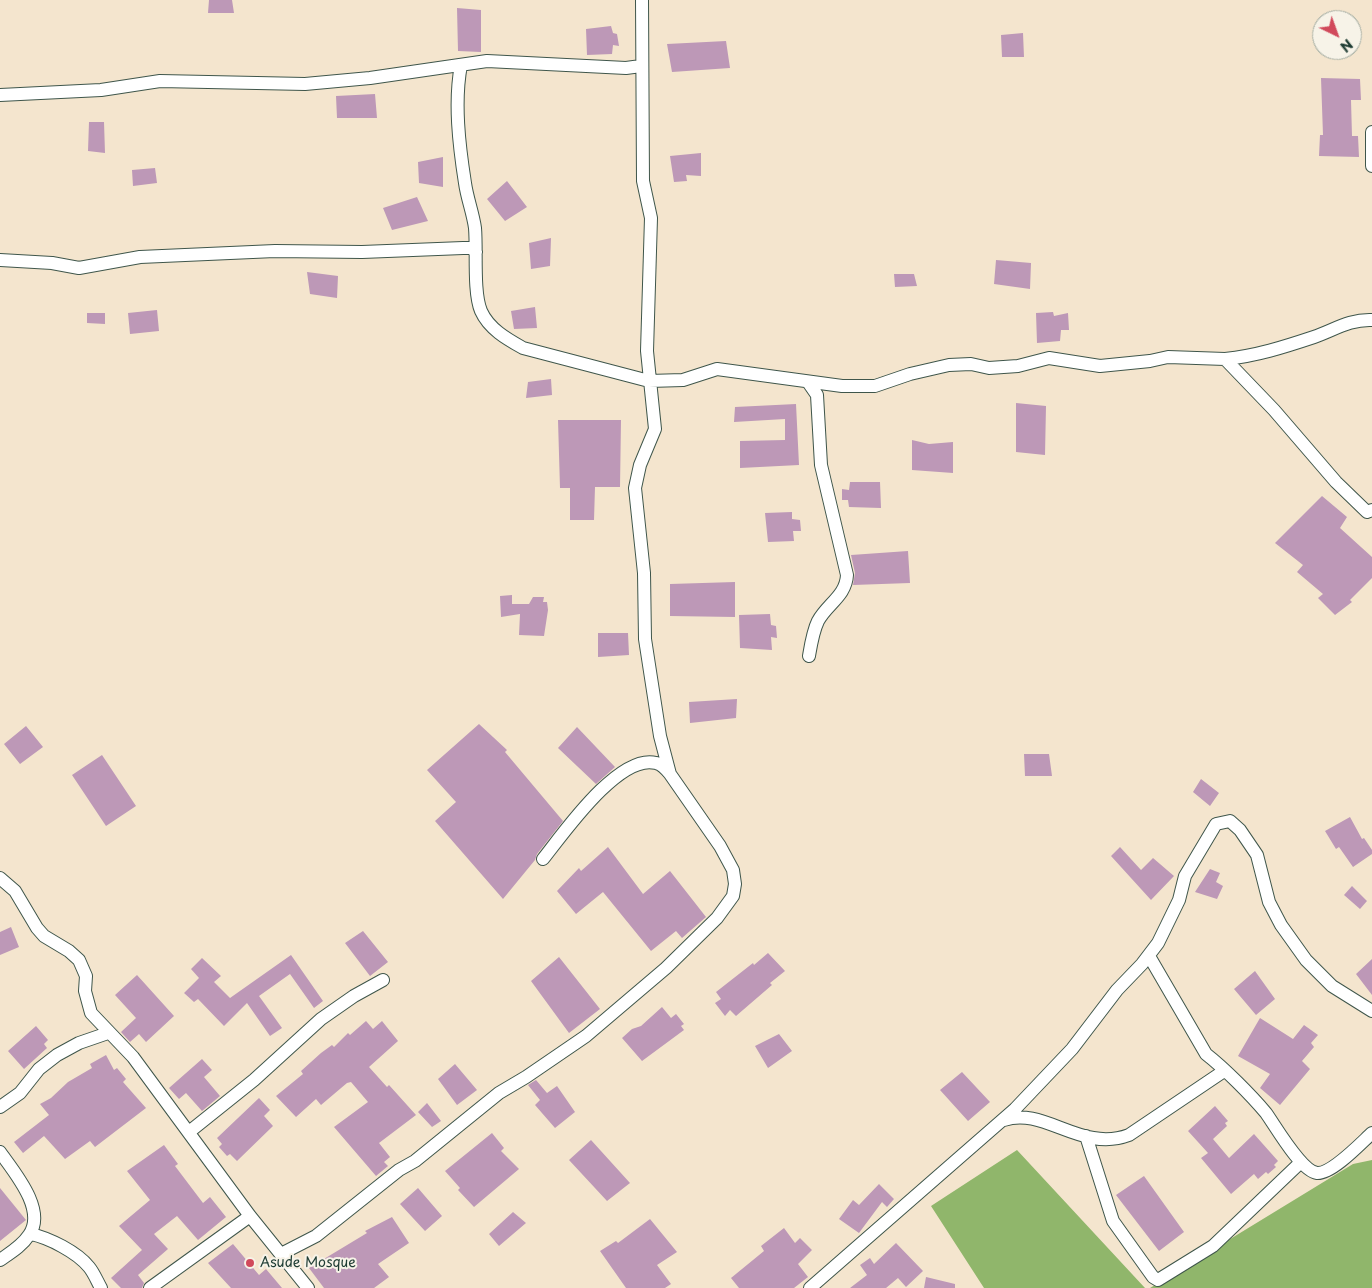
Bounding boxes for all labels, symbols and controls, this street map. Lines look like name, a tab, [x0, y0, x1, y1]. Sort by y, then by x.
north arrow	[1312, 10, 1362, 60]
text: N	[1336, 34, 1358, 57]
place label: Asude Mosque	[260, 1255, 356, 1271]
marker: Asude Mosque	[244, 1257, 256, 1269]

